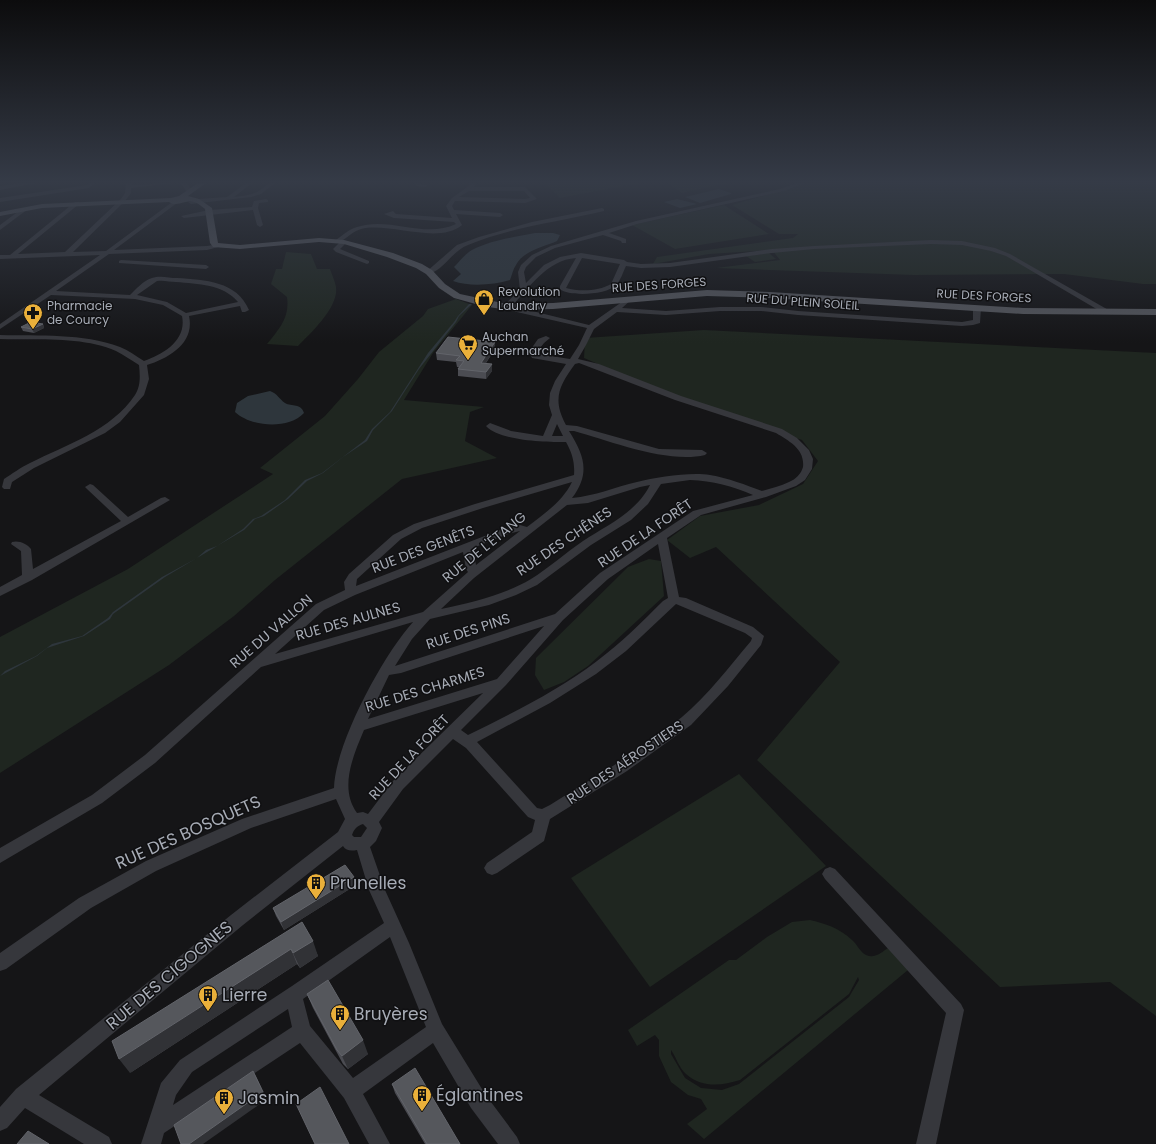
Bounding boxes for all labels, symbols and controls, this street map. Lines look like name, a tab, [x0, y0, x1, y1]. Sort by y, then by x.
street label: RUE DES FORGES	[611, 273, 707, 296]
place label: Revolution Laundry	[498, 283, 560, 314]
street label: RUE DES FORGES	[936, 285, 1032, 306]
shop icon: Revolution Laundry	[473, 288, 495, 316]
street label: RUE DU PLEIN SOLEIL	[746, 289, 860, 314]
place label: Pharmacie de Courcy	[47, 297, 112, 328]
pharmacy icon: Pharmacie de Courcy	[22, 302, 44, 330]
place label: Auchan Supermarché	[482, 328, 564, 359]
supermarket icon: Auchan Supermarché	[457, 333, 479, 361]
street label: RUE DE LA FORÊT	[594, 494, 697, 572]
street label: RUE DES CHÊNES	[512, 502, 616, 580]
street label: RUE DE L'ÉTANG	[438, 507, 530, 587]
street label: RUE DES GENÊTS	[369, 520, 477, 578]
street label: RUE DU VALLON	[225, 589, 317, 673]
street label: RUE DES AULNES	[293, 596, 403, 646]
street label: RUE DES PINS	[423, 608, 513, 654]
street label: RUE DES CHARMES	[363, 661, 487, 717]
street label: RUE DE LA FORÊT	[364, 710, 454, 804]
street label: RUE DES AÉROSTIERS	[563, 715, 687, 809]
street label: RUE DES BOSQUETS	[111, 789, 265, 875]
place label: Prunelles	[330, 871, 406, 895]
building icon: Prunelles	[305, 872, 327, 900]
street label: RUE DES CIGOGNES	[101, 915, 237, 1035]
place label: Lierre	[222, 983, 267, 1007]
building icon: Lierre	[197, 984, 219, 1012]
place label: Bruyères	[354, 1002, 428, 1026]
building icon: Bruyères	[329, 1003, 351, 1031]
place label: Églantines	[436, 1083, 523, 1107]
building icon: Églantines	[411, 1084, 433, 1112]
place label: Jasmin	[238, 1086, 300, 1110]
building icon: Jasmin	[213, 1087, 235, 1115]

